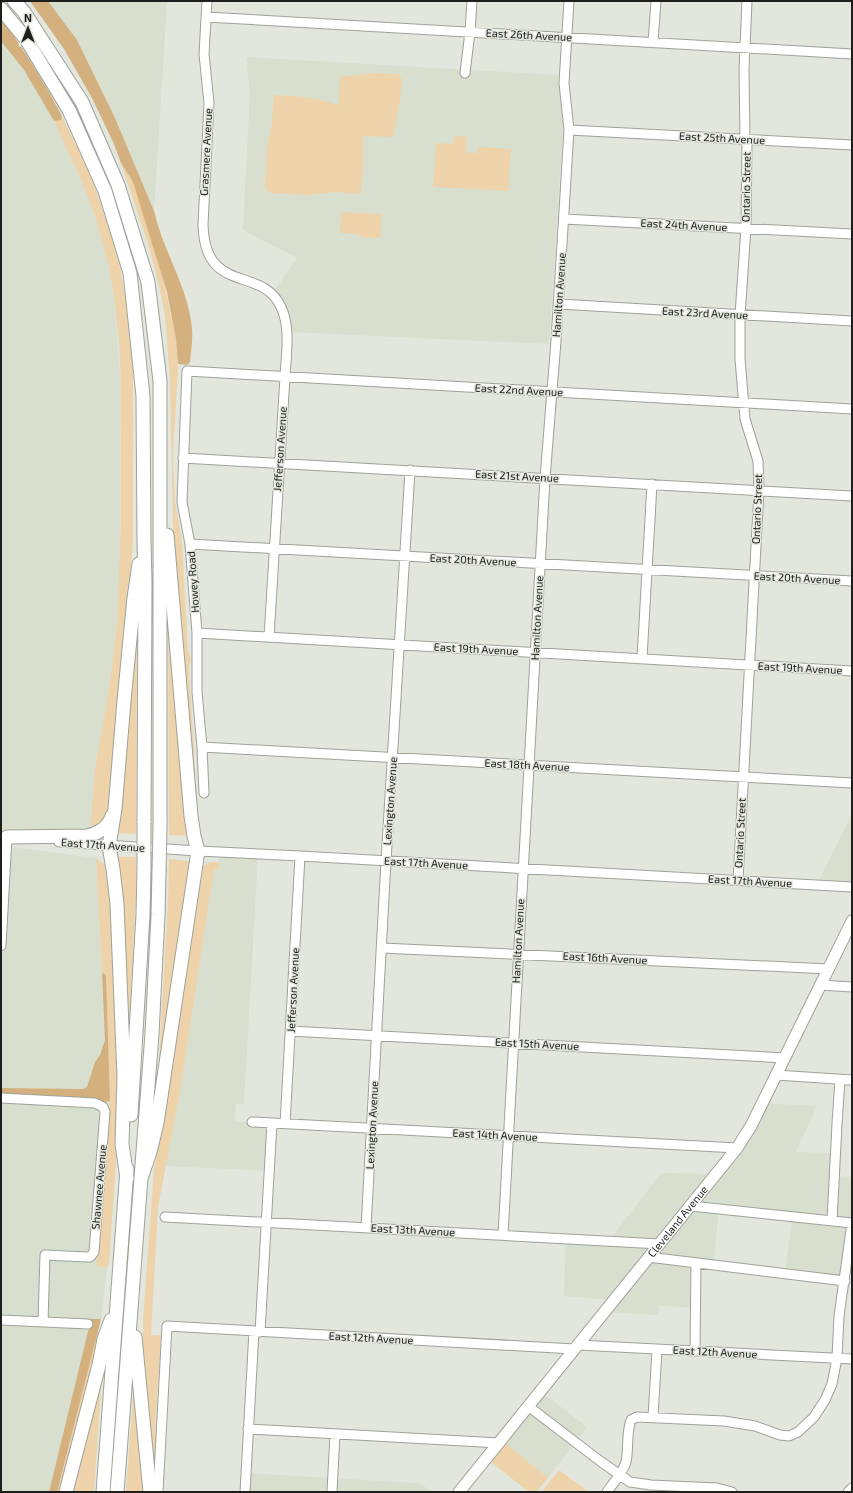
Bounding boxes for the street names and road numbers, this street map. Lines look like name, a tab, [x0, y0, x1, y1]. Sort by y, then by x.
street label: East 26th Avenue	[485, 26, 573, 43]
street label: Grasmere Avenue	[197, 108, 214, 196]
street label: East 25th Avenue	[679, 129, 765, 146]
street label: Ontario Street	[738, 152, 753, 222]
street label: East 24th Avenue	[640, 216, 728, 233]
street label: Hamilton Avenue	[549, 252, 568, 338]
street label: East 23rd Avenue	[662, 304, 749, 321]
street label: East 22nd Avenue	[474, 381, 564, 398]
street label: Jefferson Avenue	[270, 406, 289, 492]
street label: East 21st Avenue	[475, 467, 559, 484]
street label: Ontario Street	[749, 474, 764, 544]
street label: Howey Road	[184, 551, 201, 613]
street label: East 20th Avenue	[429, 551, 517, 568]
street label: East 20th Avenue	[753, 569, 841, 586]
street label: Hamilton Avenue	[528, 575, 545, 661]
street label: East 19th Avenue	[433, 640, 519, 657]
street label: East 19th Avenue	[757, 659, 843, 676]
street label: Lexington Avenue	[380, 756, 399, 846]
street label: East 18th Avenue	[484, 756, 570, 773]
street label: Ontario Street	[731, 797, 748, 868]
street label: East 17th Avenue	[61, 835, 146, 854]
street label: East 17th Avenue	[384, 854, 468, 871]
street label: East 17th Avenue	[708, 872, 792, 889]
street label: Hamilton Avenue	[509, 898, 526, 984]
street label: Jefferson Avenue	[284, 947, 301, 1033]
street label: East 16th Avenue	[562, 949, 648, 966]
street label: East 15th Avenue	[495, 1035, 580, 1052]
street label: Lexington Avenue	[363, 1080, 380, 1169]
street label: East 14th Avenue	[452, 1126, 538, 1143]
street label: Shawnee Avenue	[88, 1144, 109, 1230]
street label: Cleveland Avenue	[645, 1183, 710, 1259]
street label: East 13th Avenue	[370, 1221, 456, 1238]
street label: East 12th Avenue	[328, 1329, 414, 1346]
street label: East 12th Avenue	[672, 1343, 758, 1360]

